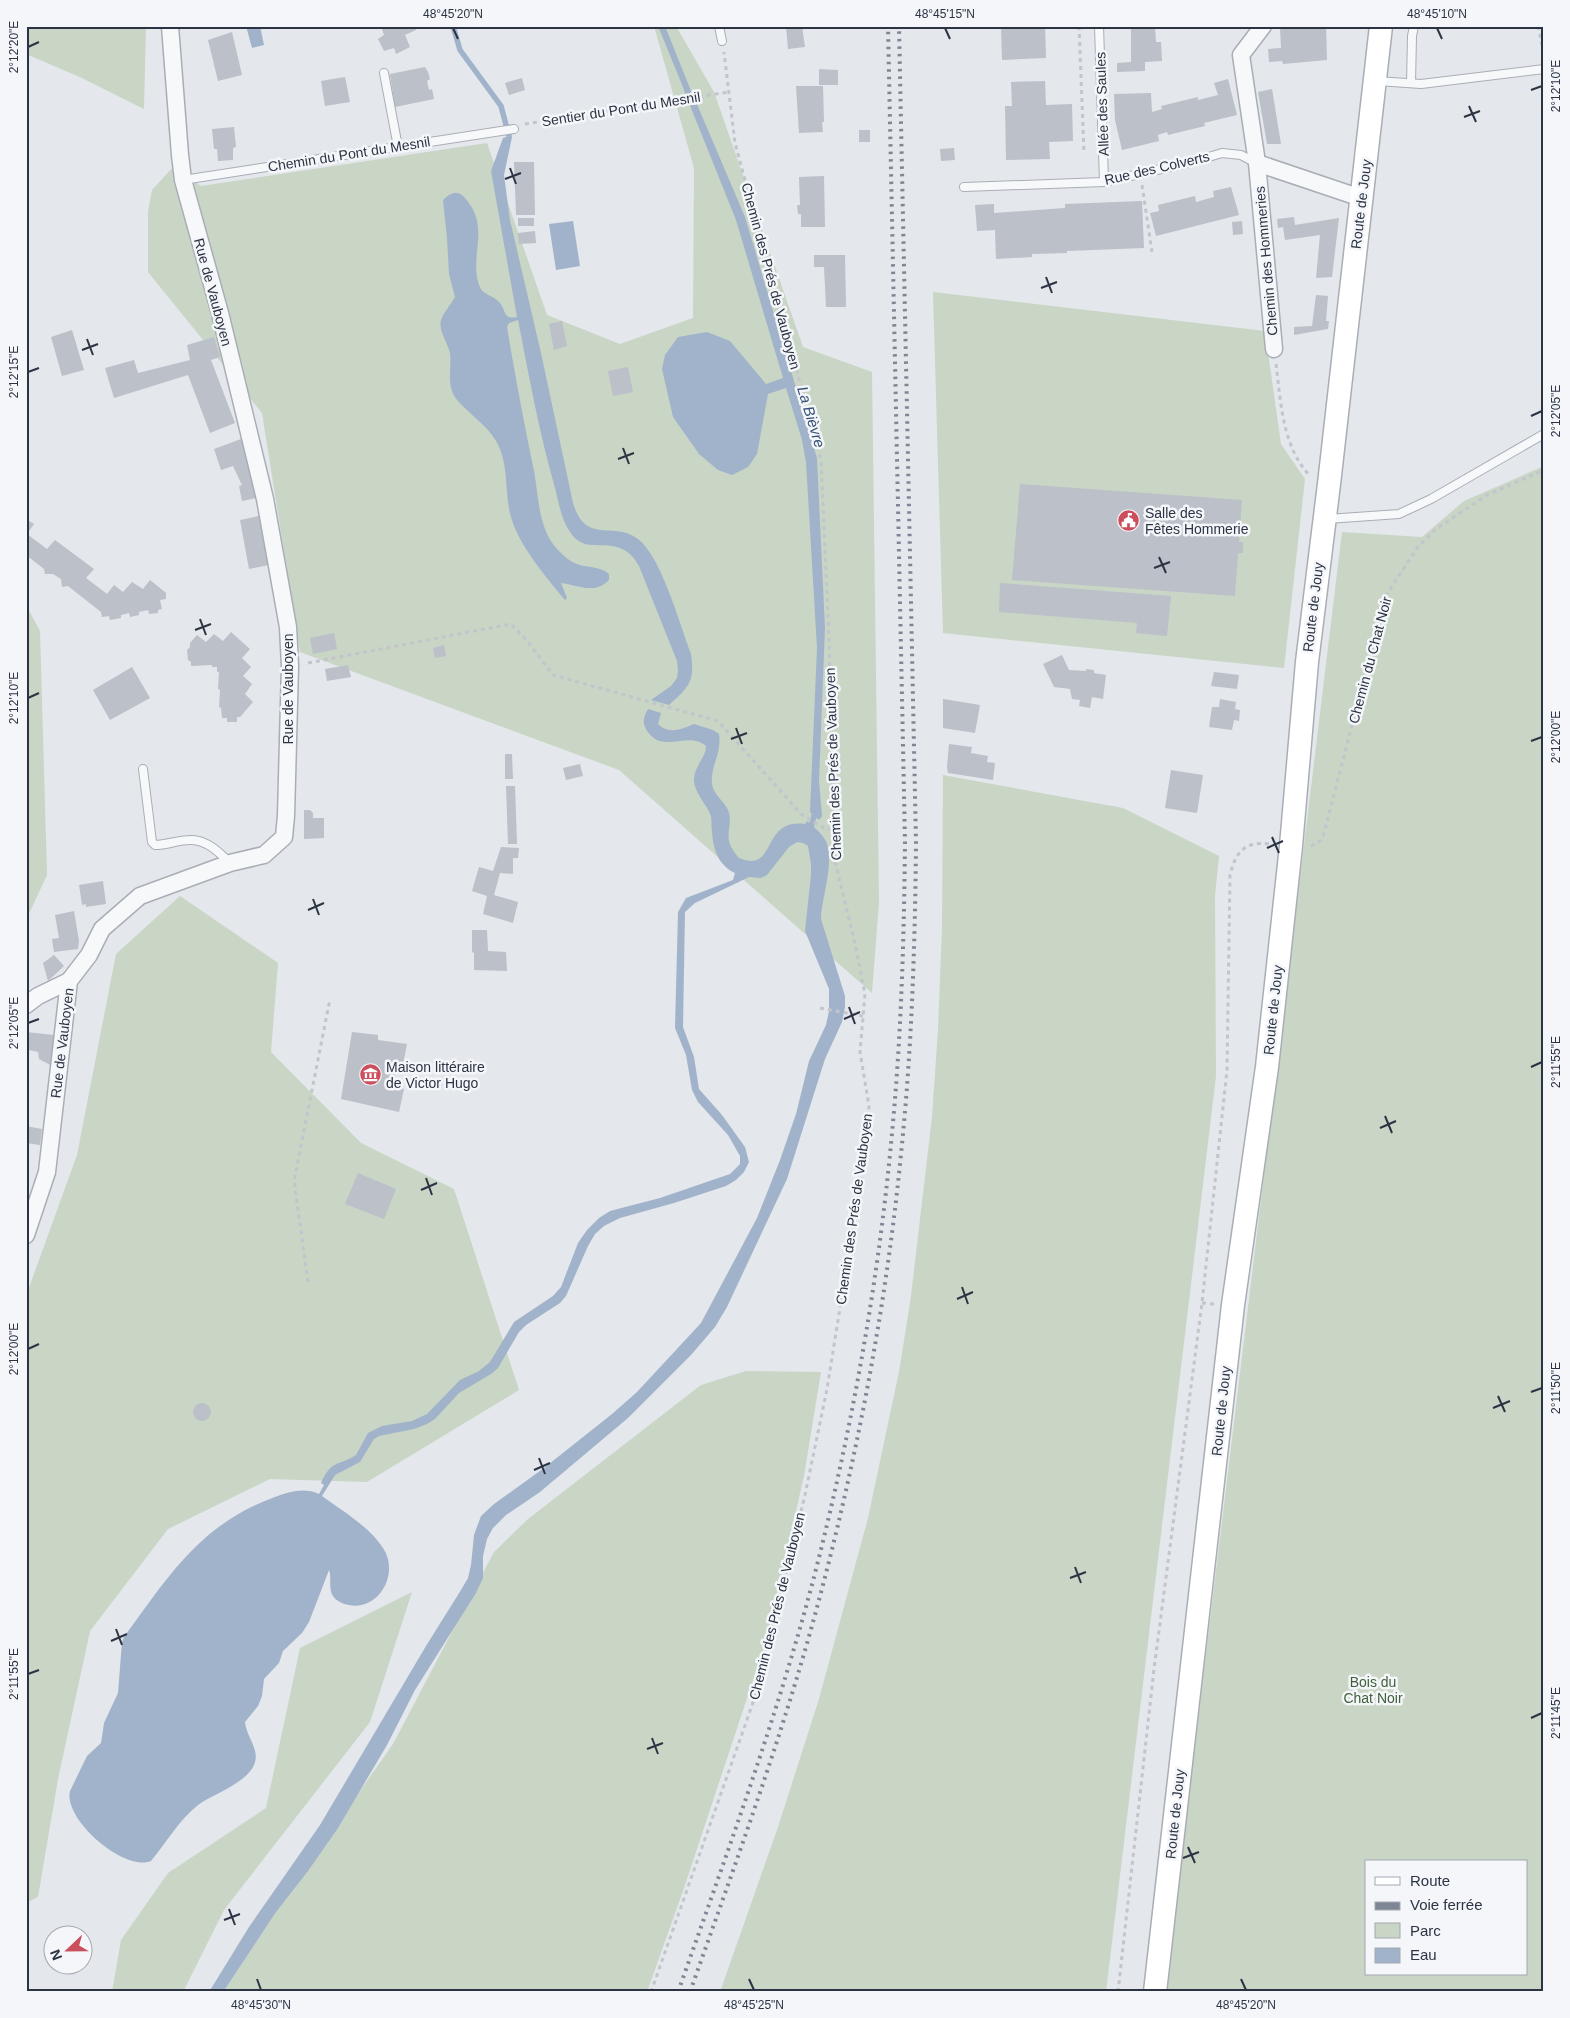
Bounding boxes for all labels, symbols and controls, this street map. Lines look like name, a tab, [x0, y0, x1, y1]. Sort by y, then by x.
text: 48°45'20"N	[423, 7, 483, 21]
text: 48°45'15"N	[915, 7, 975, 21]
text: 48°45'10"N	[1407, 7, 1467, 21]
text: 2°12'20"E	[7, 21, 21, 73]
street label: Allée des Saules	[1092, 52, 1112, 156]
text: 2°12'10"E	[1549, 60, 1563, 112]
street label: Sentier du Pont du Mesnil	[541, 89, 701, 129]
street label: Chemin du Pont du Mesnil	[267, 133, 431, 175]
street label: Rue des Colverts	[1103, 148, 1211, 188]
street label: Route de Jouy	[1348, 158, 1374, 250]
street label: Chemin des Prés de Vauboyen	[738, 181, 804, 371]
street label: Chemin des Hommeries	[1251, 186, 1281, 336]
street label: Rue de Vauboyen	[191, 236, 235, 348]
text: 2°12'15"E	[7, 346, 21, 398]
water label: La Bièvre	[794, 384, 829, 450]
text: 2°12'05"E	[1549, 385, 1563, 437]
place label: Salle des Fêtes Hommerie	[1145, 505, 1249, 537]
public building icon: Salle des Fêtes Hommerie	[1117, 509, 1141, 533]
street label: Route de Jouy	[1300, 561, 1326, 653]
street label: Chemin du Chat Noir	[1345, 594, 1395, 725]
street label: Rue de Vauboyen	[280, 633, 296, 745]
street label: Chemin des Prés de Vauboyen	[822, 667, 844, 861]
text: 2°12'10"E	[7, 672, 21, 724]
text: 2°12'00"E	[1549, 711, 1563, 763]
street label: Route de Jouy	[1260, 964, 1286, 1056]
street label: Rue de Vauboyen	[47, 987, 77, 1099]
text: 2°12'05"E	[7, 997, 21, 1049]
text: 2°11'55"E	[1549, 1036, 1563, 1088]
place label: Maison littéraire de Victor Hugo	[386, 1059, 485, 1091]
museum icon: Maison littéraire de Victor Hugo	[358, 1063, 382, 1087]
street label: Chemin des Prés de Vauboyen	[833, 1112, 875, 1306]
text: 2°12'00"E	[7, 1323, 21, 1375]
text: 2°11'50"E	[1549, 1362, 1563, 1414]
street label: Route de Jouy	[1208, 1365, 1234, 1457]
street label: Chemin des Prés de Vauboyen	[746, 1511, 808, 1701]
text: 2°11'55"E	[7, 1648, 21, 1700]
park label: Bois du Chat Noir	[1343, 1674, 1403, 1706]
text: 2°11'45"E	[1549, 1687, 1563, 1739]
street label: Route de Jouy	[1162, 1768, 1188, 1860]
legend	[1365, 1860, 1528, 1976]
text: Route	[1410, 1872, 1450, 1889]
text: Voie ferrée	[1410, 1896, 1483, 1913]
text: Parc	[1410, 1922, 1441, 1939]
north arrow	[42, 1926, 92, 1976]
text: Eau	[1410, 1946, 1437, 1963]
text: N	[47, 1947, 65, 1963]
text: 48°45'30"N	[231, 1998, 291, 2012]
text: 48°45'25"N	[724, 1998, 784, 2012]
text: 48°45'20"N	[1216, 1998, 1276, 2012]

